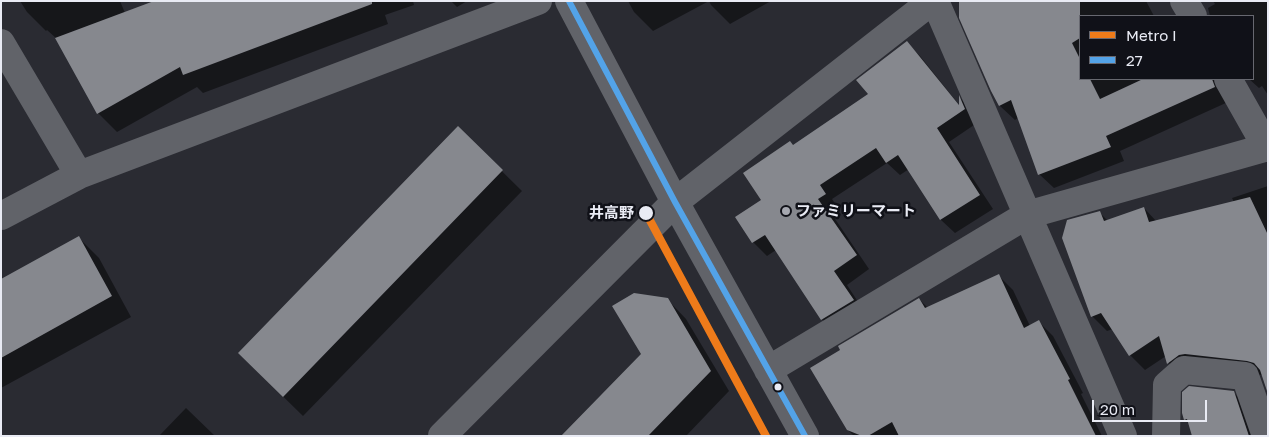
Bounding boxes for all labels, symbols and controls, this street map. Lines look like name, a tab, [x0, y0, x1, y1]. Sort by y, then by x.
legend	[1079, 15, 1254, 80]
text: Metro I	[1126, 26, 1177, 44]
text: 27	[1126, 51, 1143, 69]
place label: ファミリーマート	[796, 202, 916, 220]
place label: 井高野	[589, 204, 634, 222]
marker: 井高野	[637, 204, 655, 222]
marker: ファミリーマート	[780, 205, 792, 217]
unlabelled marker	[773, 382, 783, 392]
scale bar	[1094, 390, 1209, 422]
text: 20 m	[1100, 400, 1135, 418]

